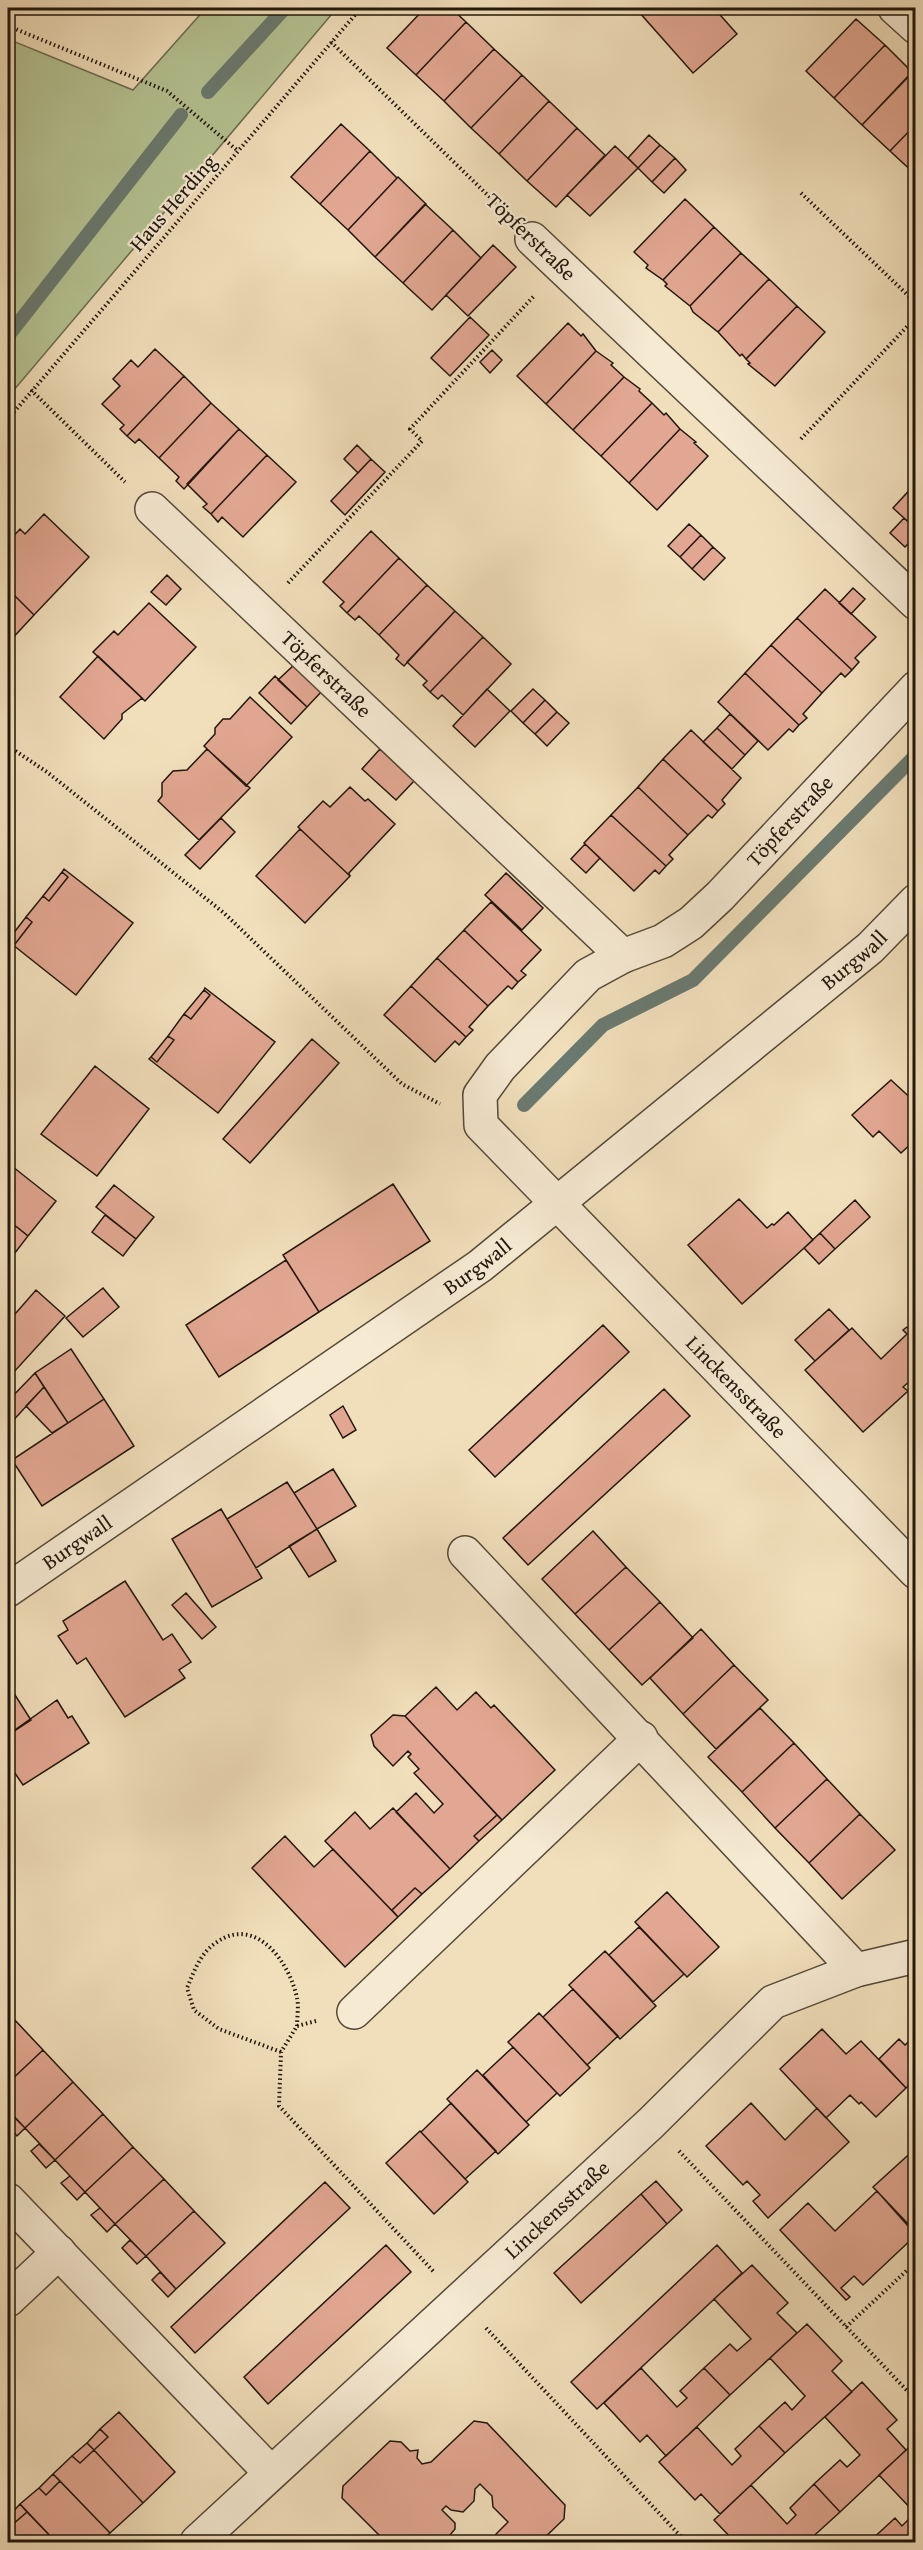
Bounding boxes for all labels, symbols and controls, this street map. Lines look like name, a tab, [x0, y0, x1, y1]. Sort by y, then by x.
street label: Haus Herding	[122, 147, 224, 258]
street label: Töpferstraße	[479, 185, 584, 288]
street label: Töpferstraße	[274, 623, 379, 725]
street label: Töpferstraße	[739, 768, 840, 873]
street label: Burgwall	[814, 923, 895, 997]
street label: Burgwall	[436, 1230, 518, 1302]
street label: Linckensstraße	[679, 1328, 794, 1446]
street label: Burgwall	[36, 1507, 118, 1577]
street label: Linckensstraße	[497, 2153, 616, 2266]

